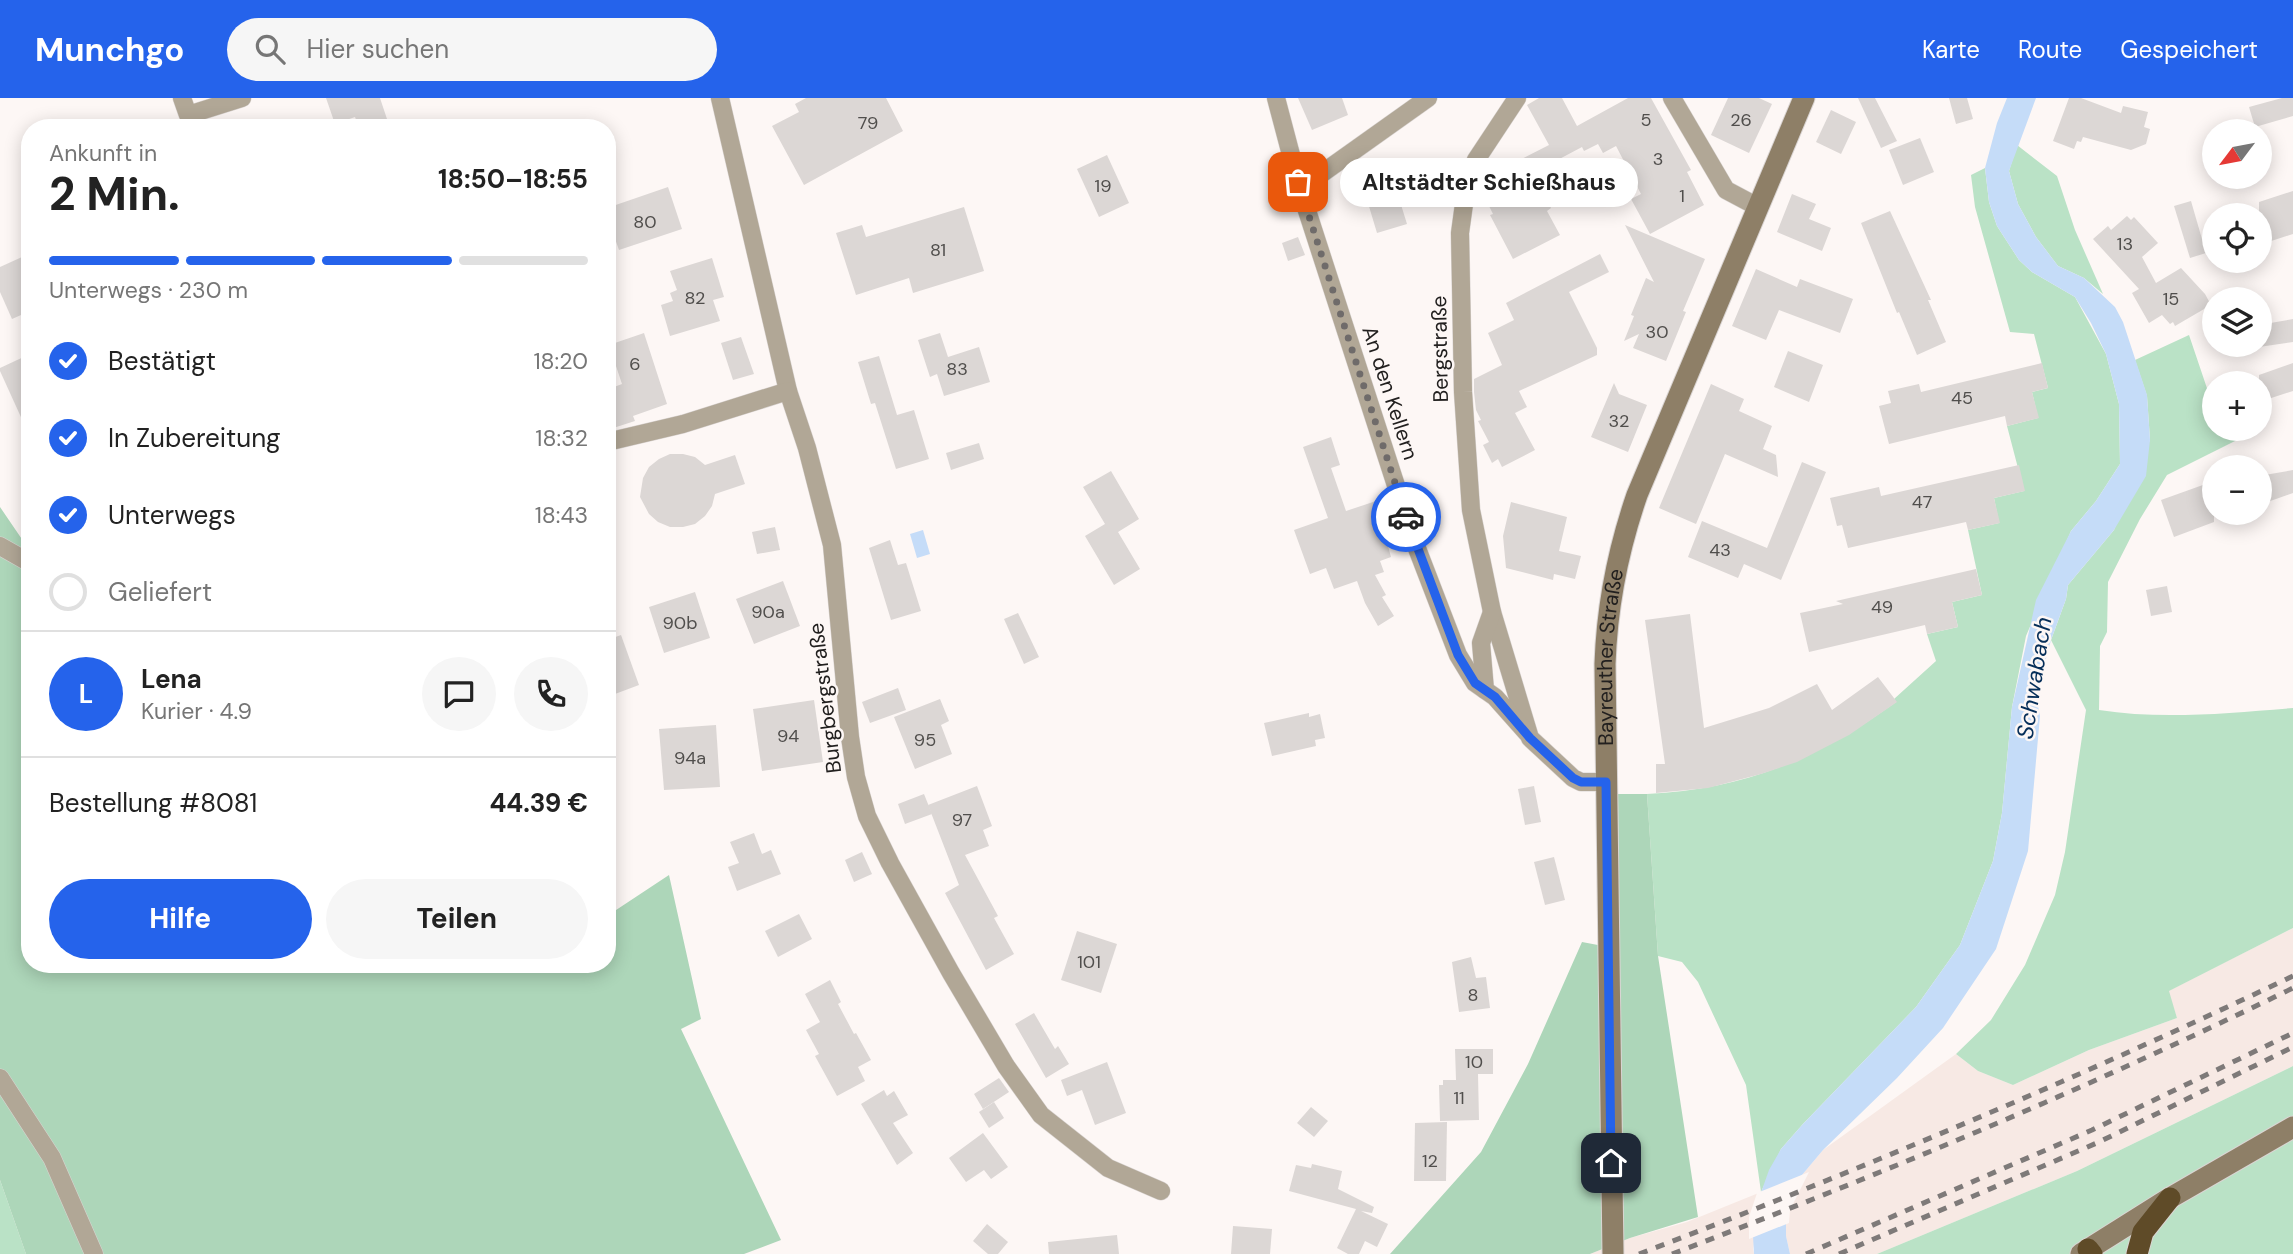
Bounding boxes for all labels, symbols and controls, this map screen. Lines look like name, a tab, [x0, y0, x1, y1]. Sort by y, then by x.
search box	[227, 18, 717, 81]
text: Munchgo	[35, 28, 185, 71]
icon: search	[251, 30, 289, 68]
text: Hier suchen	[307, 32, 449, 66]
text: Karte	[1922, 34, 1980, 65]
text: Route	[2018, 34, 2082, 65]
text: Gespeichert	[2120, 34, 2258, 65]
house number: 5	[1641, 108, 1651, 132]
house number: 26	[1730, 108, 1752, 132]
house number: 79	[858, 111, 878, 135]
north arrow	[2202, 119, 2272, 189]
map controls	[2202, 119, 2272, 525]
text: Ankunft in	[49, 138, 157, 168]
house number: 3	[1653, 147, 1663, 171]
pin	[1268, 152, 1328, 212]
callout: Altstädter Schießhaus	[1340, 158, 1638, 206]
text: 18:50–18:55	[438, 162, 588, 196]
icon: bag	[1279, 163, 1317, 201]
text: 2 Min.	[49, 164, 180, 224]
text: Altstädter Schießhaus	[1362, 167, 1616, 197]
house number: 19	[1095, 174, 1111, 198]
house number: 1	[1679, 184, 1685, 208]
button: locate	[2202, 203, 2272, 273]
house number: 80	[633, 210, 657, 234]
house number: 13	[2117, 232, 2133, 256]
house number: 81	[930, 238, 946, 262]
text: Unterwegs · 230 m	[49, 275, 248, 305]
house number: 82	[684, 286, 706, 310]
house number: 15	[2163, 287, 2179, 311]
button: layers	[2202, 287, 2272, 357]
street label: Bergstraße	[1425, 295, 1455, 403]
house number: 30	[1646, 320, 1668, 344]
street label: An den Kellern	[1355, 323, 1425, 463]
icon: check	[49, 342, 87, 380]
text: Bestätigt	[108, 344, 216, 378]
text: 18:20	[533, 346, 588, 376]
house number: 6	[629, 352, 641, 376]
house number: 83	[946, 357, 968, 381]
button: +	[2202, 371, 2272, 441]
house number: 45	[1951, 386, 1973, 410]
house number: 32	[1608, 409, 1630, 433]
icon: check	[49, 419, 87, 457]
text: In Zubereitung	[108, 421, 281, 455]
text: 18:32	[535, 423, 588, 453]
button: −	[2202, 455, 2272, 525]
courier	[1371, 482, 1441, 552]
house number: 47	[1912, 490, 1932, 514]
icon: check	[49, 496, 87, 534]
text: Unterwegs	[108, 498, 236, 532]
icon: car	[1387, 498, 1425, 536]
text: 18:43	[535, 500, 588, 530]
house number: 43	[1709, 538, 1731, 562]
street label: Bayreuther Straße	[1591, 566, 1630, 746]
text: Geliefert	[108, 575, 212, 609]
house number: 49	[1871, 595, 1893, 619]
house number: 90a	[751, 600, 785, 624]
house number: 90b	[663, 611, 697, 635]
water label: Schwabach	[2010, 615, 2058, 741]
street label: Burgbergstraße	[802, 621, 848, 775]
button: chat	[422, 657, 496, 731]
button: phone	[514, 657, 588, 731]
text: Lena	[141, 662, 202, 696]
text: L	[79, 677, 93, 711]
text: Kurier · 4.9	[141, 696, 252, 726]
house number: 94	[777, 724, 799, 748]
house number: 95	[914, 728, 936, 752]
house number: 94a	[674, 746, 706, 770]
text: Bestellung #8081	[49, 786, 257, 820]
text: 44.39 €	[489, 786, 588, 820]
house number: 97	[952, 808, 972, 832]
button: Hilfe	[49, 879, 312, 959]
button: Teilen	[326, 879, 588, 959]
house number: 101	[1077, 950, 1101, 974]
house number: 8	[1468, 983, 1478, 1007]
house number: 10	[1465, 1050, 1483, 1074]
house number: 11	[1453, 1086, 1465, 1110]
pin	[1581, 1133, 1641, 1193]
icon: home	[1592, 1144, 1630, 1182]
house number: 12	[1422, 1149, 1438, 1173]

